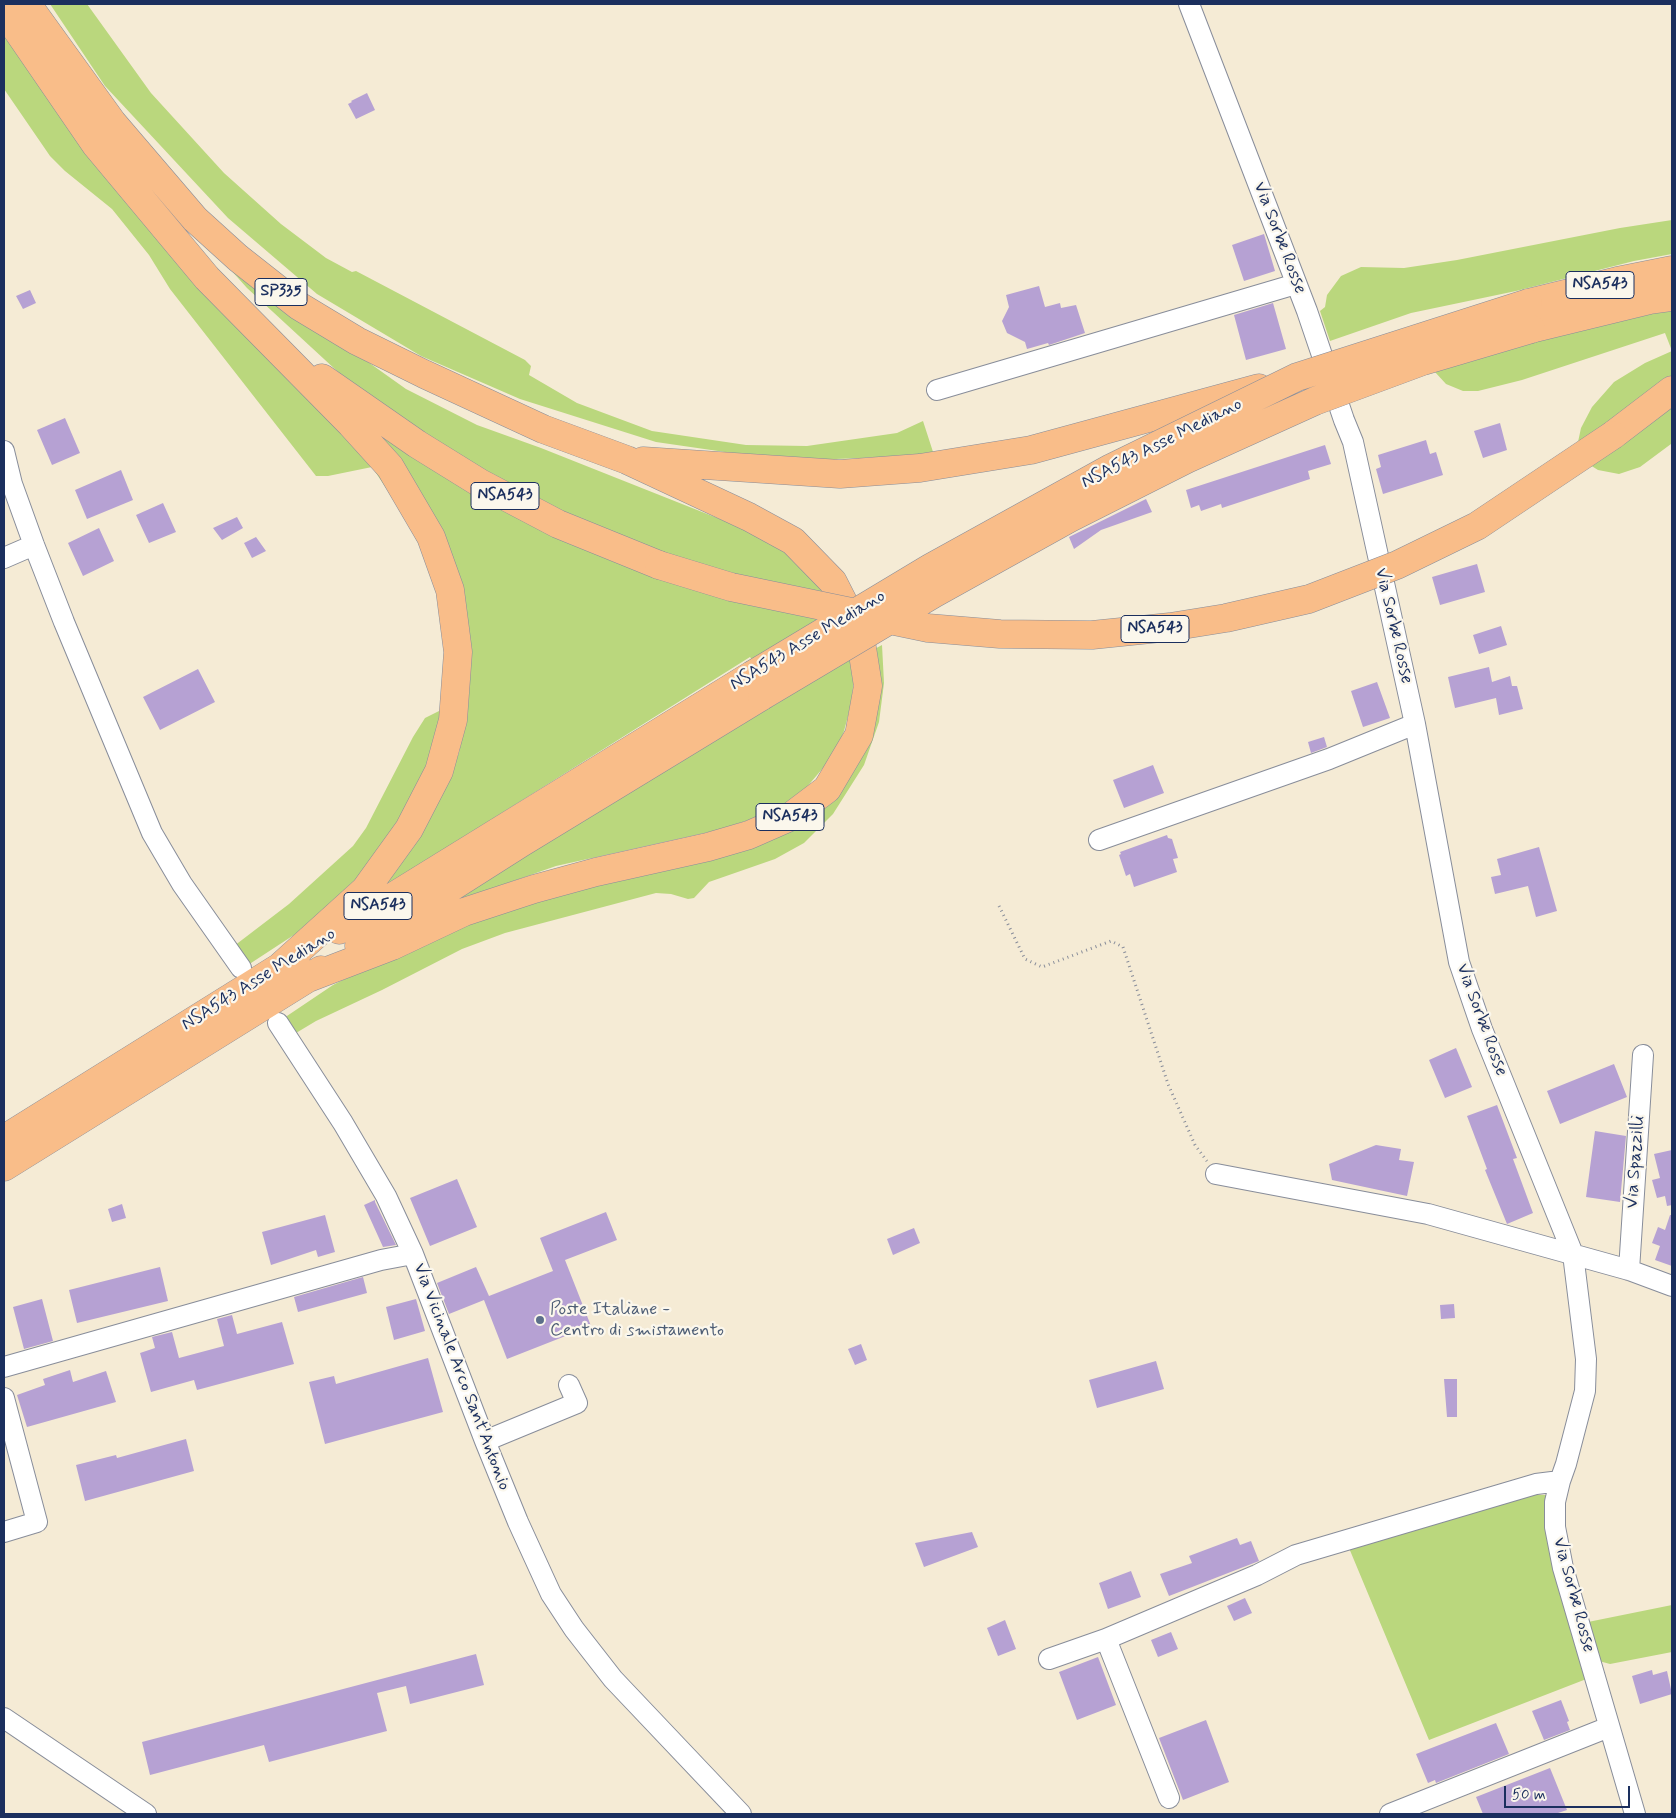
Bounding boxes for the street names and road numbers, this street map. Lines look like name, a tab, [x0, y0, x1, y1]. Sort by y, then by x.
street label: Via Sorbe Rosse	[1248, 179, 1310, 297]
road number: NSA543	[1566, 272, 1634, 298]
road number: SP335	[255, 278, 307, 306]
street label: NSA543 Asse Mediano	[1078, 394, 1246, 494]
road number: NSA543	[471, 482, 539, 510]
street label: Via Sorbe Rosse	[1369, 566, 1417, 686]
street label: NSA543 Asse Mediano	[726, 586, 890, 696]
road number: NSA543	[1121, 616, 1189, 642]
road number: NSA543	[756, 804, 824, 830]
road number: NSA543	[344, 892, 412, 919]
street label: NSA543 Asse Mediano	[178, 924, 340, 1036]
street label: Via Sorbe Rosse	[1451, 961, 1511, 1079]
street label: Via Spazzilli	[1622, 1115, 1650, 1209]
street label: Via Vicinale Arco Sant'Antonio	[408, 1260, 514, 1494]
street label: Via Sorbe Rosse	[1547, 1535, 1599, 1655]

